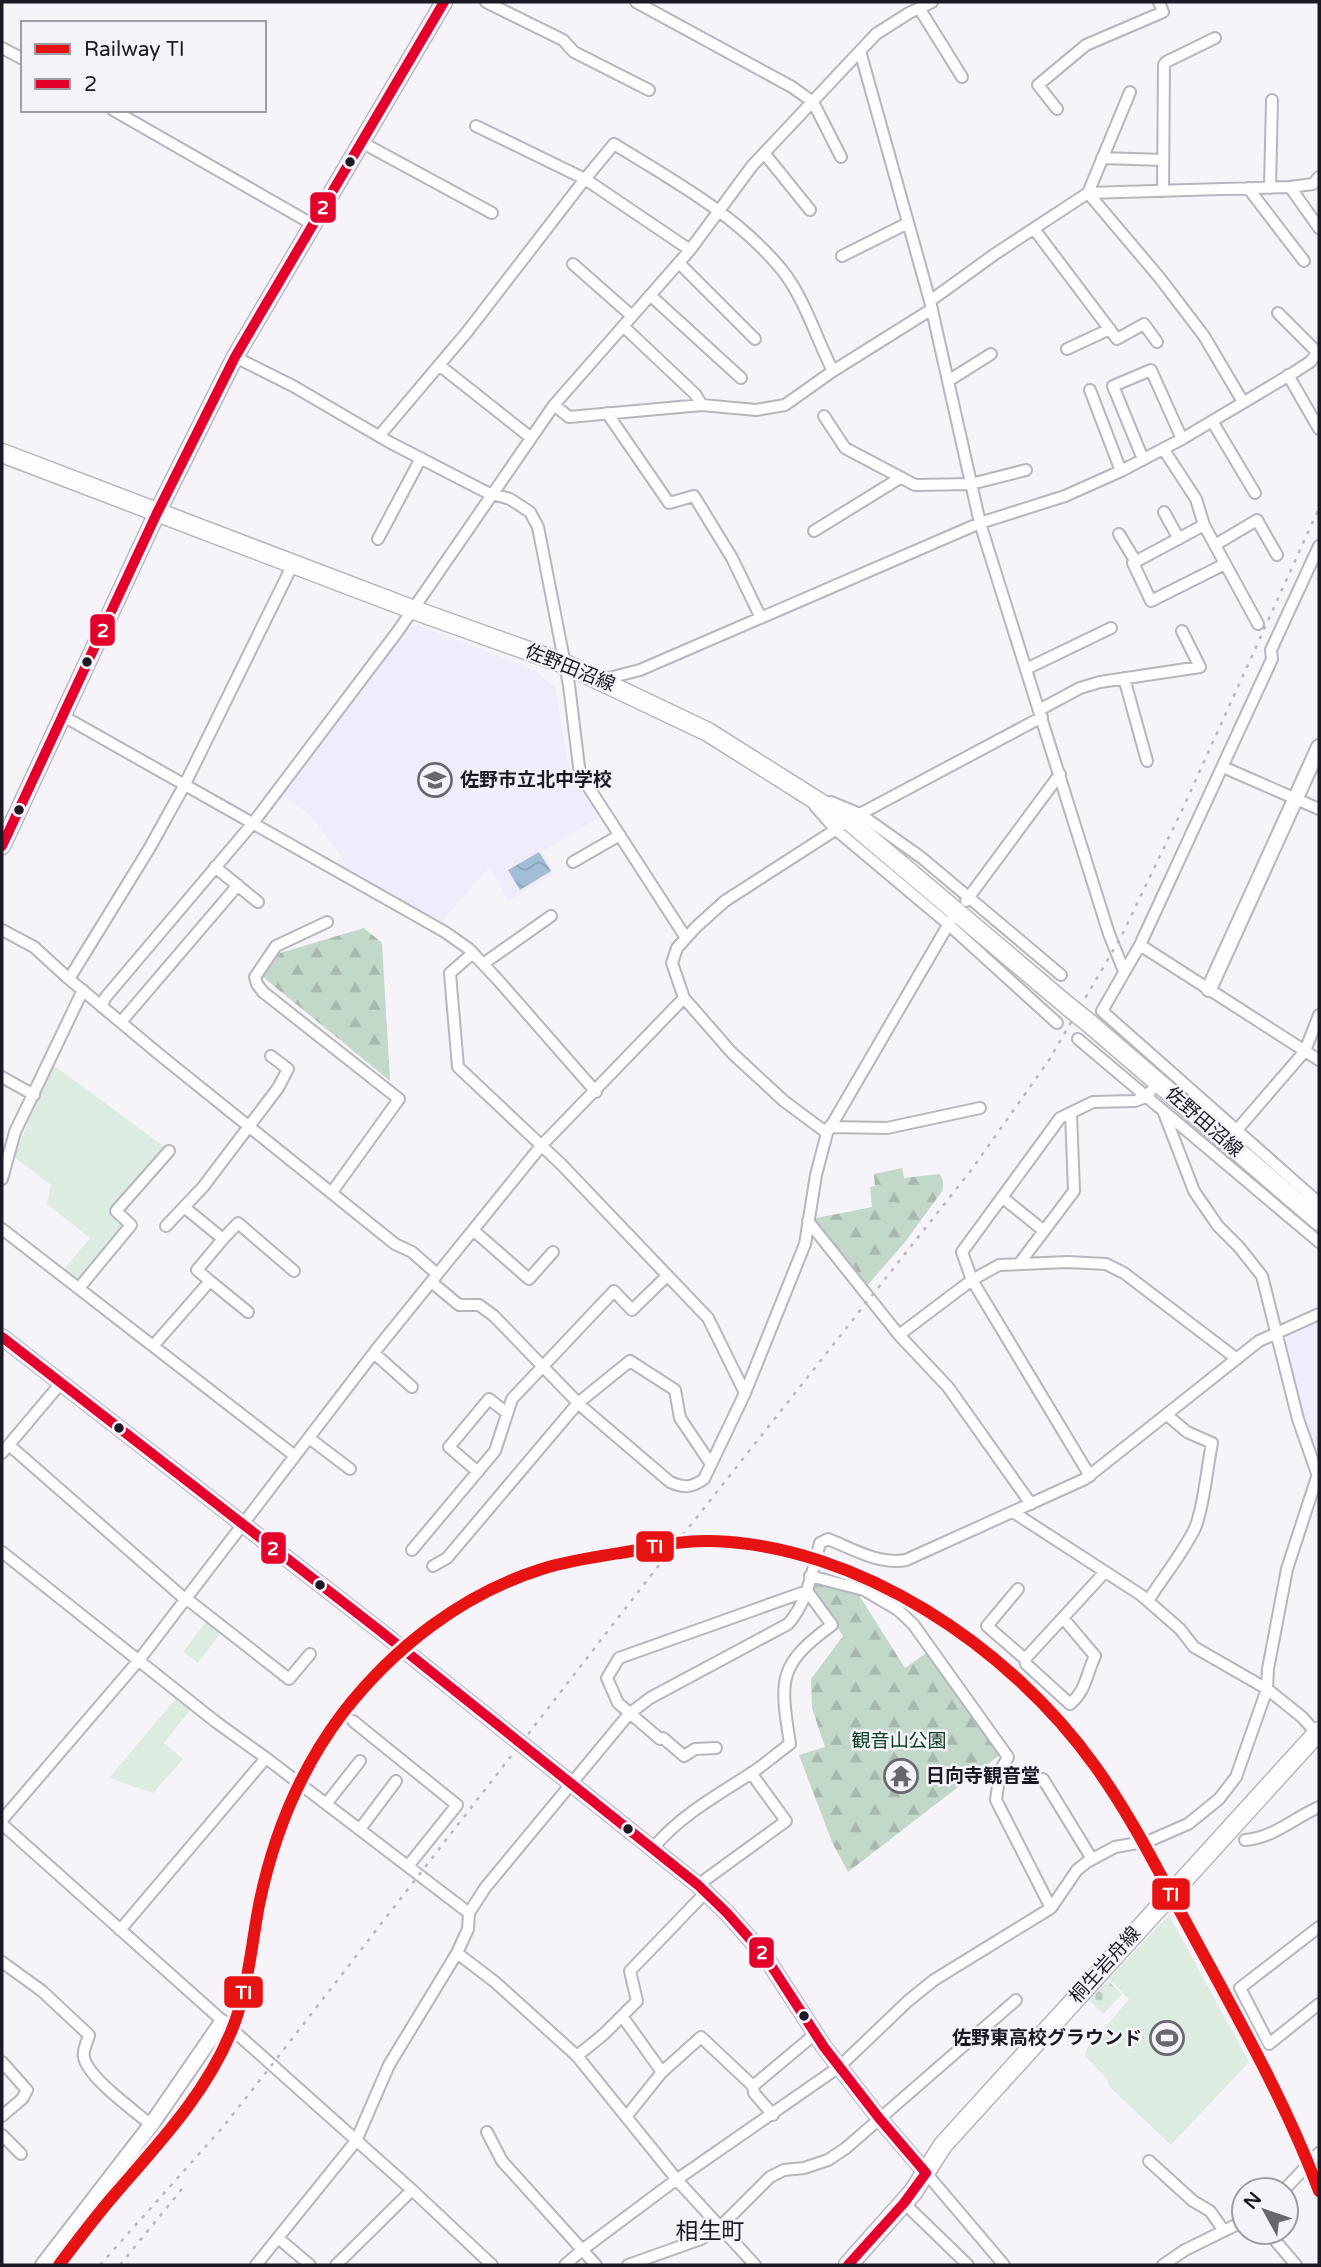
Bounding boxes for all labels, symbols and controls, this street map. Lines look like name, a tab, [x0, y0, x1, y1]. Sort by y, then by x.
legend	[21, 21, 266, 112]
text: Railway TI	[84, 37, 185, 62]
text: 2	[84, 72, 97, 97]
unlabelled marker	[343, 155, 357, 169]
line badge: 2	[309, 191, 337, 224]
text: 2	[317, 197, 329, 219]
line badge: 2	[89, 613, 116, 647]
text: 2	[97, 620, 109, 642]
street label: 佐野田沼線	[522, 640, 618, 696]
unlabelled marker	[80, 655, 94, 669]
school or university icon: 佐野市立北中学校	[416, 761, 454, 799]
place label: 佐野市立北中学校	[460, 769, 612, 791]
unlabelled marker	[12, 803, 26, 817]
street label: 佐野田沼線	[1161, 1083, 1247, 1161]
unlabelled marker	[112, 1421, 126, 1435]
line badge: TI	[635, 1530, 675, 1563]
line badge: 2	[260, 1531, 287, 1565]
text: TI	[646, 1536, 664, 1558]
text: 2	[267, 1538, 279, 1560]
unlabelled marker	[313, 1578, 327, 1592]
park label: 観音山公園	[851, 1730, 947, 1752]
temple icon: 日向寺観音堂	[882, 1757, 920, 1795]
place label: 日向寺観音堂	[926, 1765, 1040, 1787]
unlabelled marker	[621, 1822, 635, 1836]
line badge: TI	[1151, 1877, 1191, 1911]
text: TI	[1162, 1884, 1180, 1906]
street label: 桐生岩舟線	[1065, 1922, 1145, 2008]
line badge: 2	[748, 1936, 775, 1969]
text: 2	[756, 1942, 768, 1964]
line badge: TI	[223, 1975, 264, 2009]
text: TI	[235, 1982, 253, 2004]
unlabelled marker	[797, 2009, 811, 2023]
sports icon: 佐野東高校グラウンド	[1148, 2019, 1186, 2057]
place label: 佐野東高校グラウンド	[952, 2027, 1142, 2049]
north arrow	[1230, 2176, 1300, 2246]
text: N	[1239, 2188, 1266, 2214]
district label: 相生町	[676, 2218, 745, 2246]

